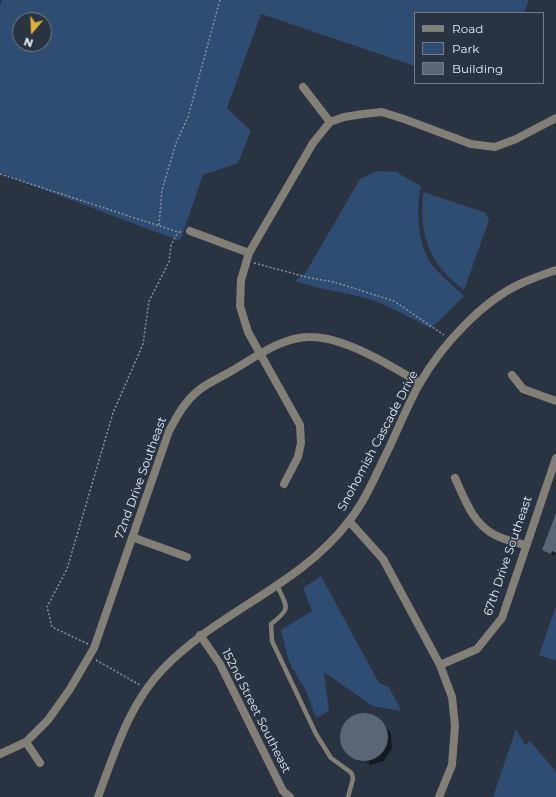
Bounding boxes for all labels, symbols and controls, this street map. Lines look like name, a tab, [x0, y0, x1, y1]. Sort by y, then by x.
north arrow	[12, 12, 52, 52]
legend	[414, 12, 544, 84]
text: Road	[452, 21, 483, 36]
text: N	[22, 34, 35, 50]
text: Park	[452, 41, 479, 56]
text: Building	[452, 61, 503, 76]
street label: Snohomish Cascade Drive	[335, 368, 421, 514]
street label: 72nd Drive Southeast	[112, 415, 170, 541]
street label: 67th Drive Southeast	[481, 494, 535, 618]
street label: 152nd Street Southeast	[218, 646, 294, 776]

